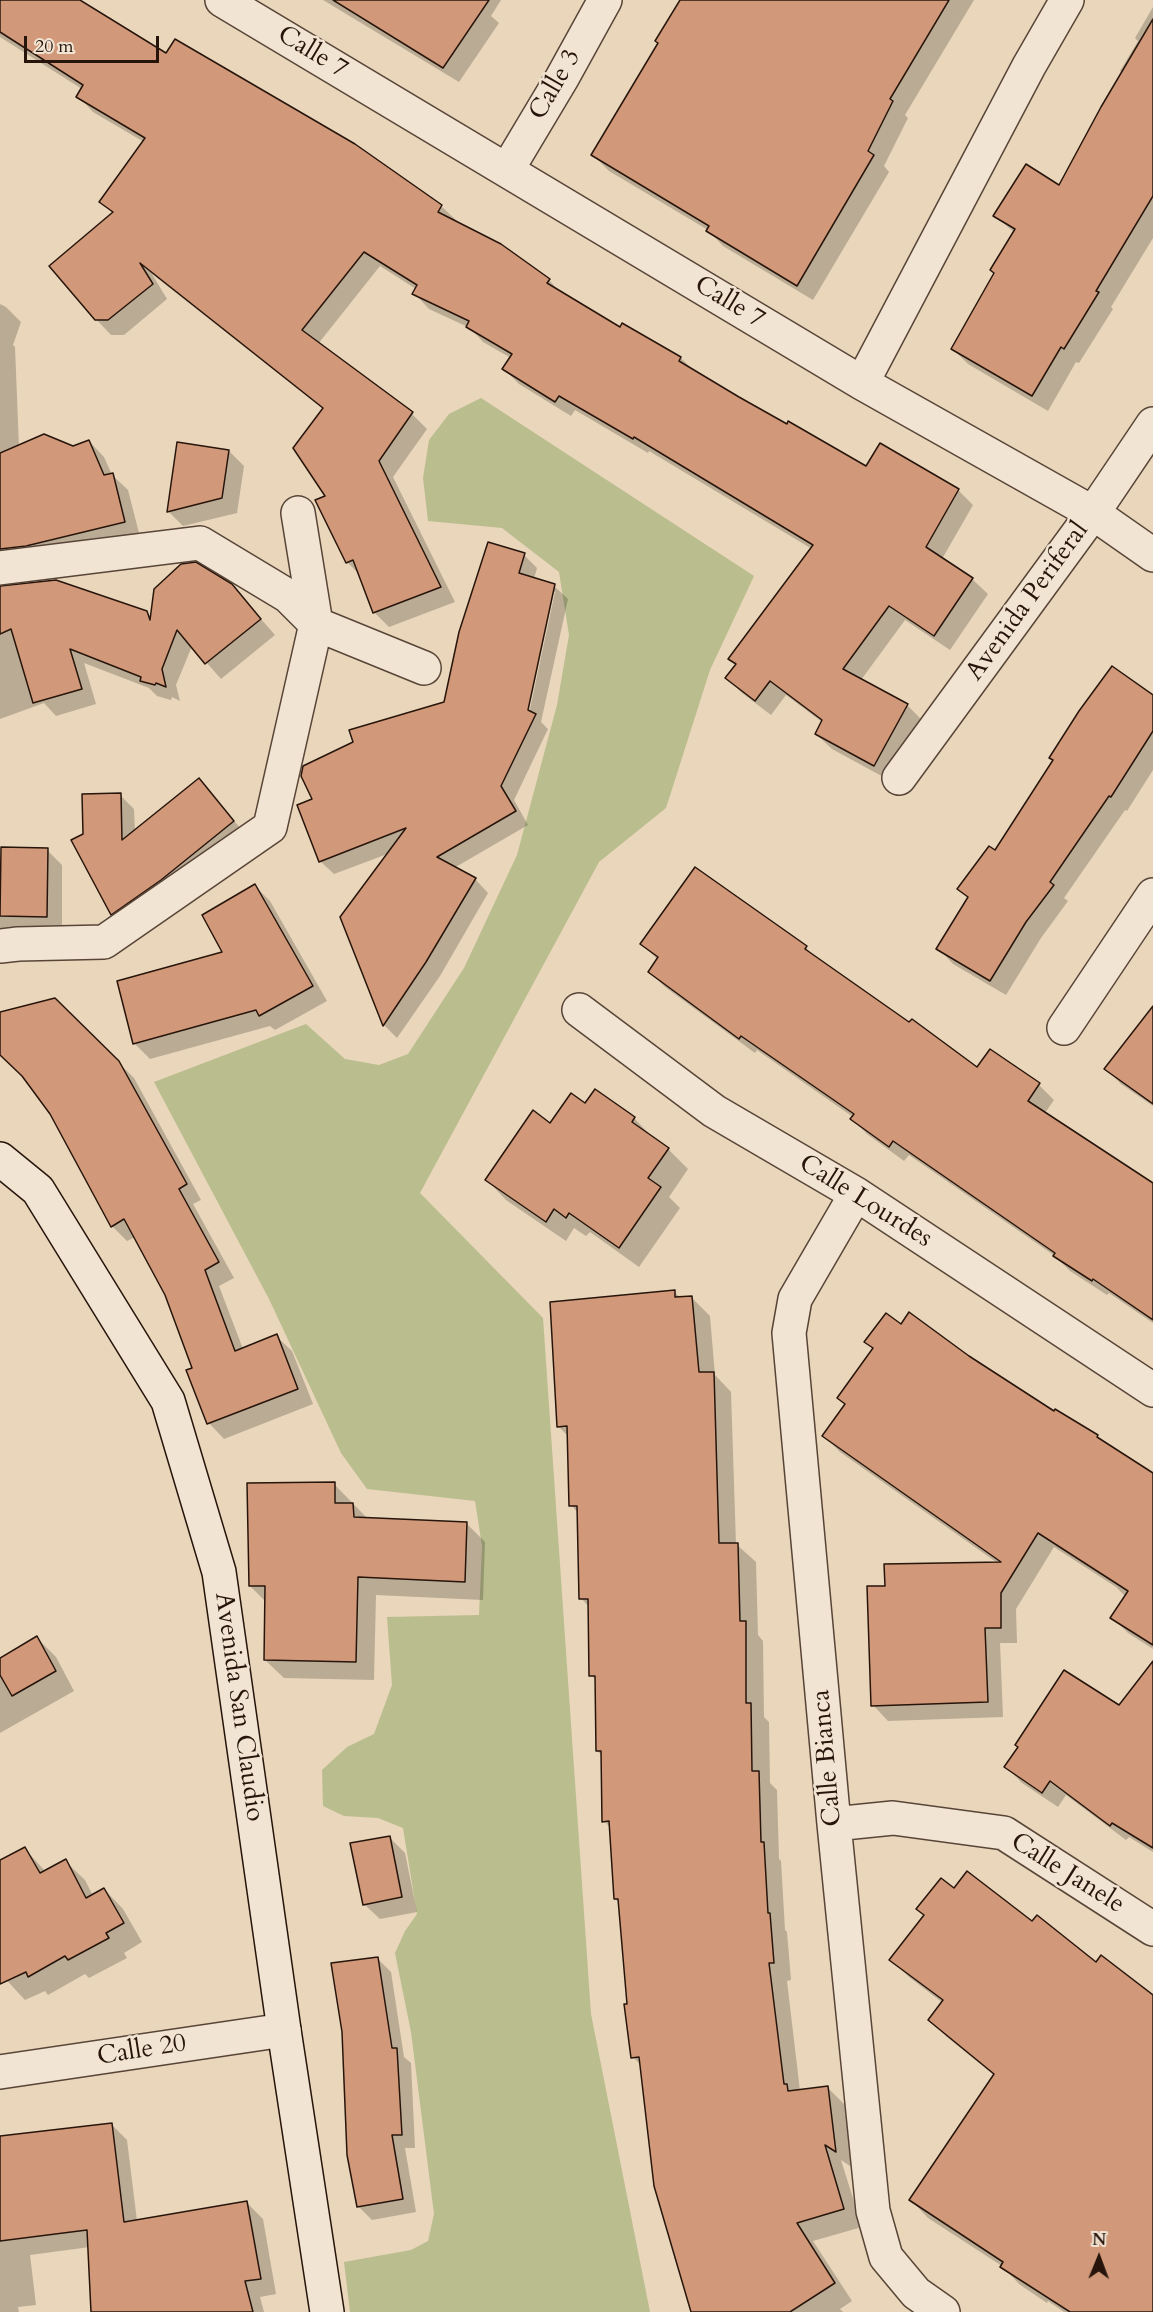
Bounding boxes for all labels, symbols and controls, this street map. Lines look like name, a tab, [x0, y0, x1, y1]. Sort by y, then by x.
street label: Calle 7	[271, 20, 353, 86]
scale bar	[27, 24, 162, 62]
text: 20 m	[35, 34, 74, 59]
street label: Calle 3	[523, 44, 589, 126]
street label: Calle 7	[688, 270, 770, 336]
street label: Avenida Periferal	[960, 517, 1096, 687]
street label: Calle Lourdes	[793, 1149, 937, 1255]
street label: Avenida San Claudio	[206, 1591, 270, 1823]
street label: Calle Bianca	[806, 1688, 850, 1828]
street label: Calle Janele	[1004, 1827, 1130, 1921]
street label: Calle 20	[95, 2029, 189, 2073]
north arrow	[1069, 2228, 1129, 2288]
text: N	[1092, 2229, 1106, 2251]

